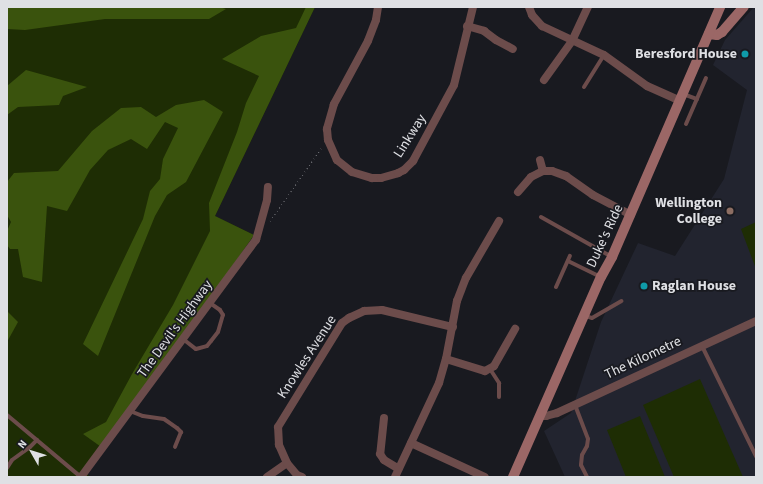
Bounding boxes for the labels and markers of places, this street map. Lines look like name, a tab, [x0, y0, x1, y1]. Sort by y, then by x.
place label: Beresford House	[635, 46, 737, 62]
marker: Beresford House	[740, 49, 750, 59]
place label: Wellington College	[655, 195, 722, 228]
marker: Wellington College	[725, 206, 735, 216]
place label: Raglan House	[652, 278, 736, 294]
marker: Raglan House	[639, 281, 649, 291]

